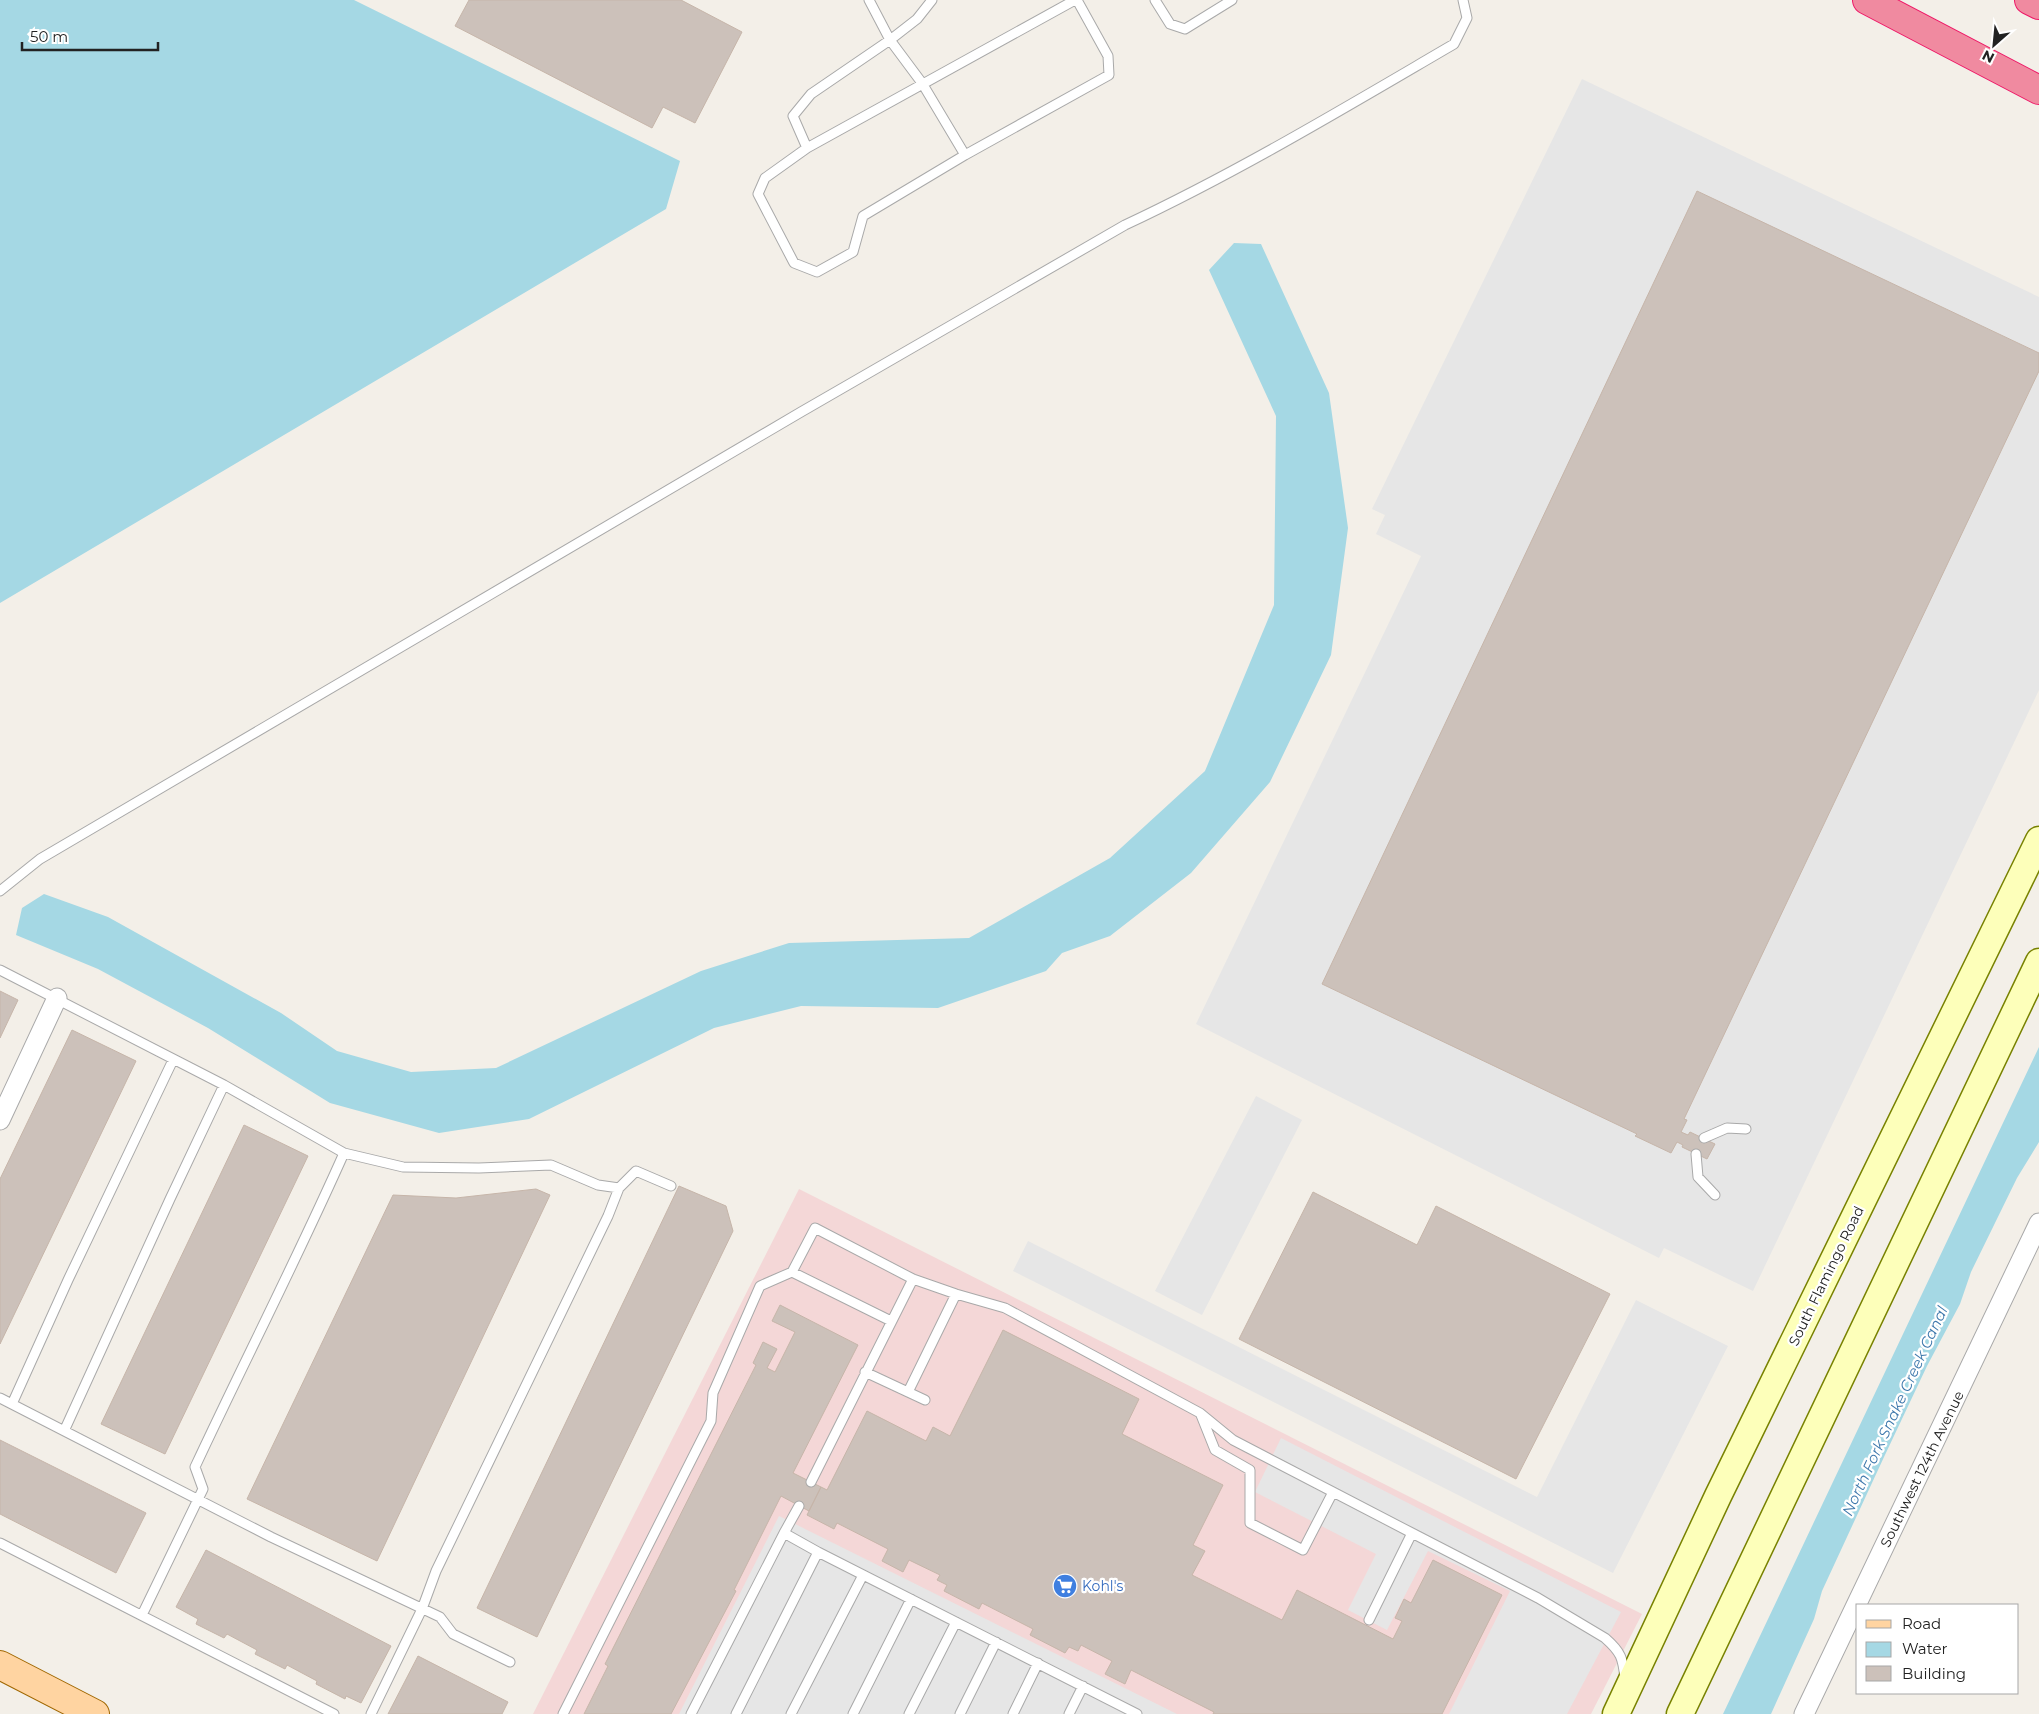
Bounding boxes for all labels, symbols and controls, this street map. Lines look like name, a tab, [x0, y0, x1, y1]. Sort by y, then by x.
scale bar	[22, 20, 159, 52]
north arrow	[1969, 20, 2019, 70]
text: 50 m	[30, 27, 68, 46]
text: N	[1979, 46, 1997, 67]
street label: South Flamingo Road	[1784, 1203, 1868, 1349]
water label: North Fork Snake Creek Canal	[1838, 1303, 1952, 1519]
street label: Southwest 124th Avenue	[1876, 1388, 1968, 1550]
supermarket icon: Kohl's	[1052, 1573, 1078, 1599]
place label: Kohl's	[1082, 1577, 1123, 1595]
legend	[1856, 1604, 2019, 1694]
text: Road	[1902, 1614, 1941, 1633]
text: Water	[1902, 1639, 1948, 1658]
text: Building	[1902, 1664, 1966, 1683]

